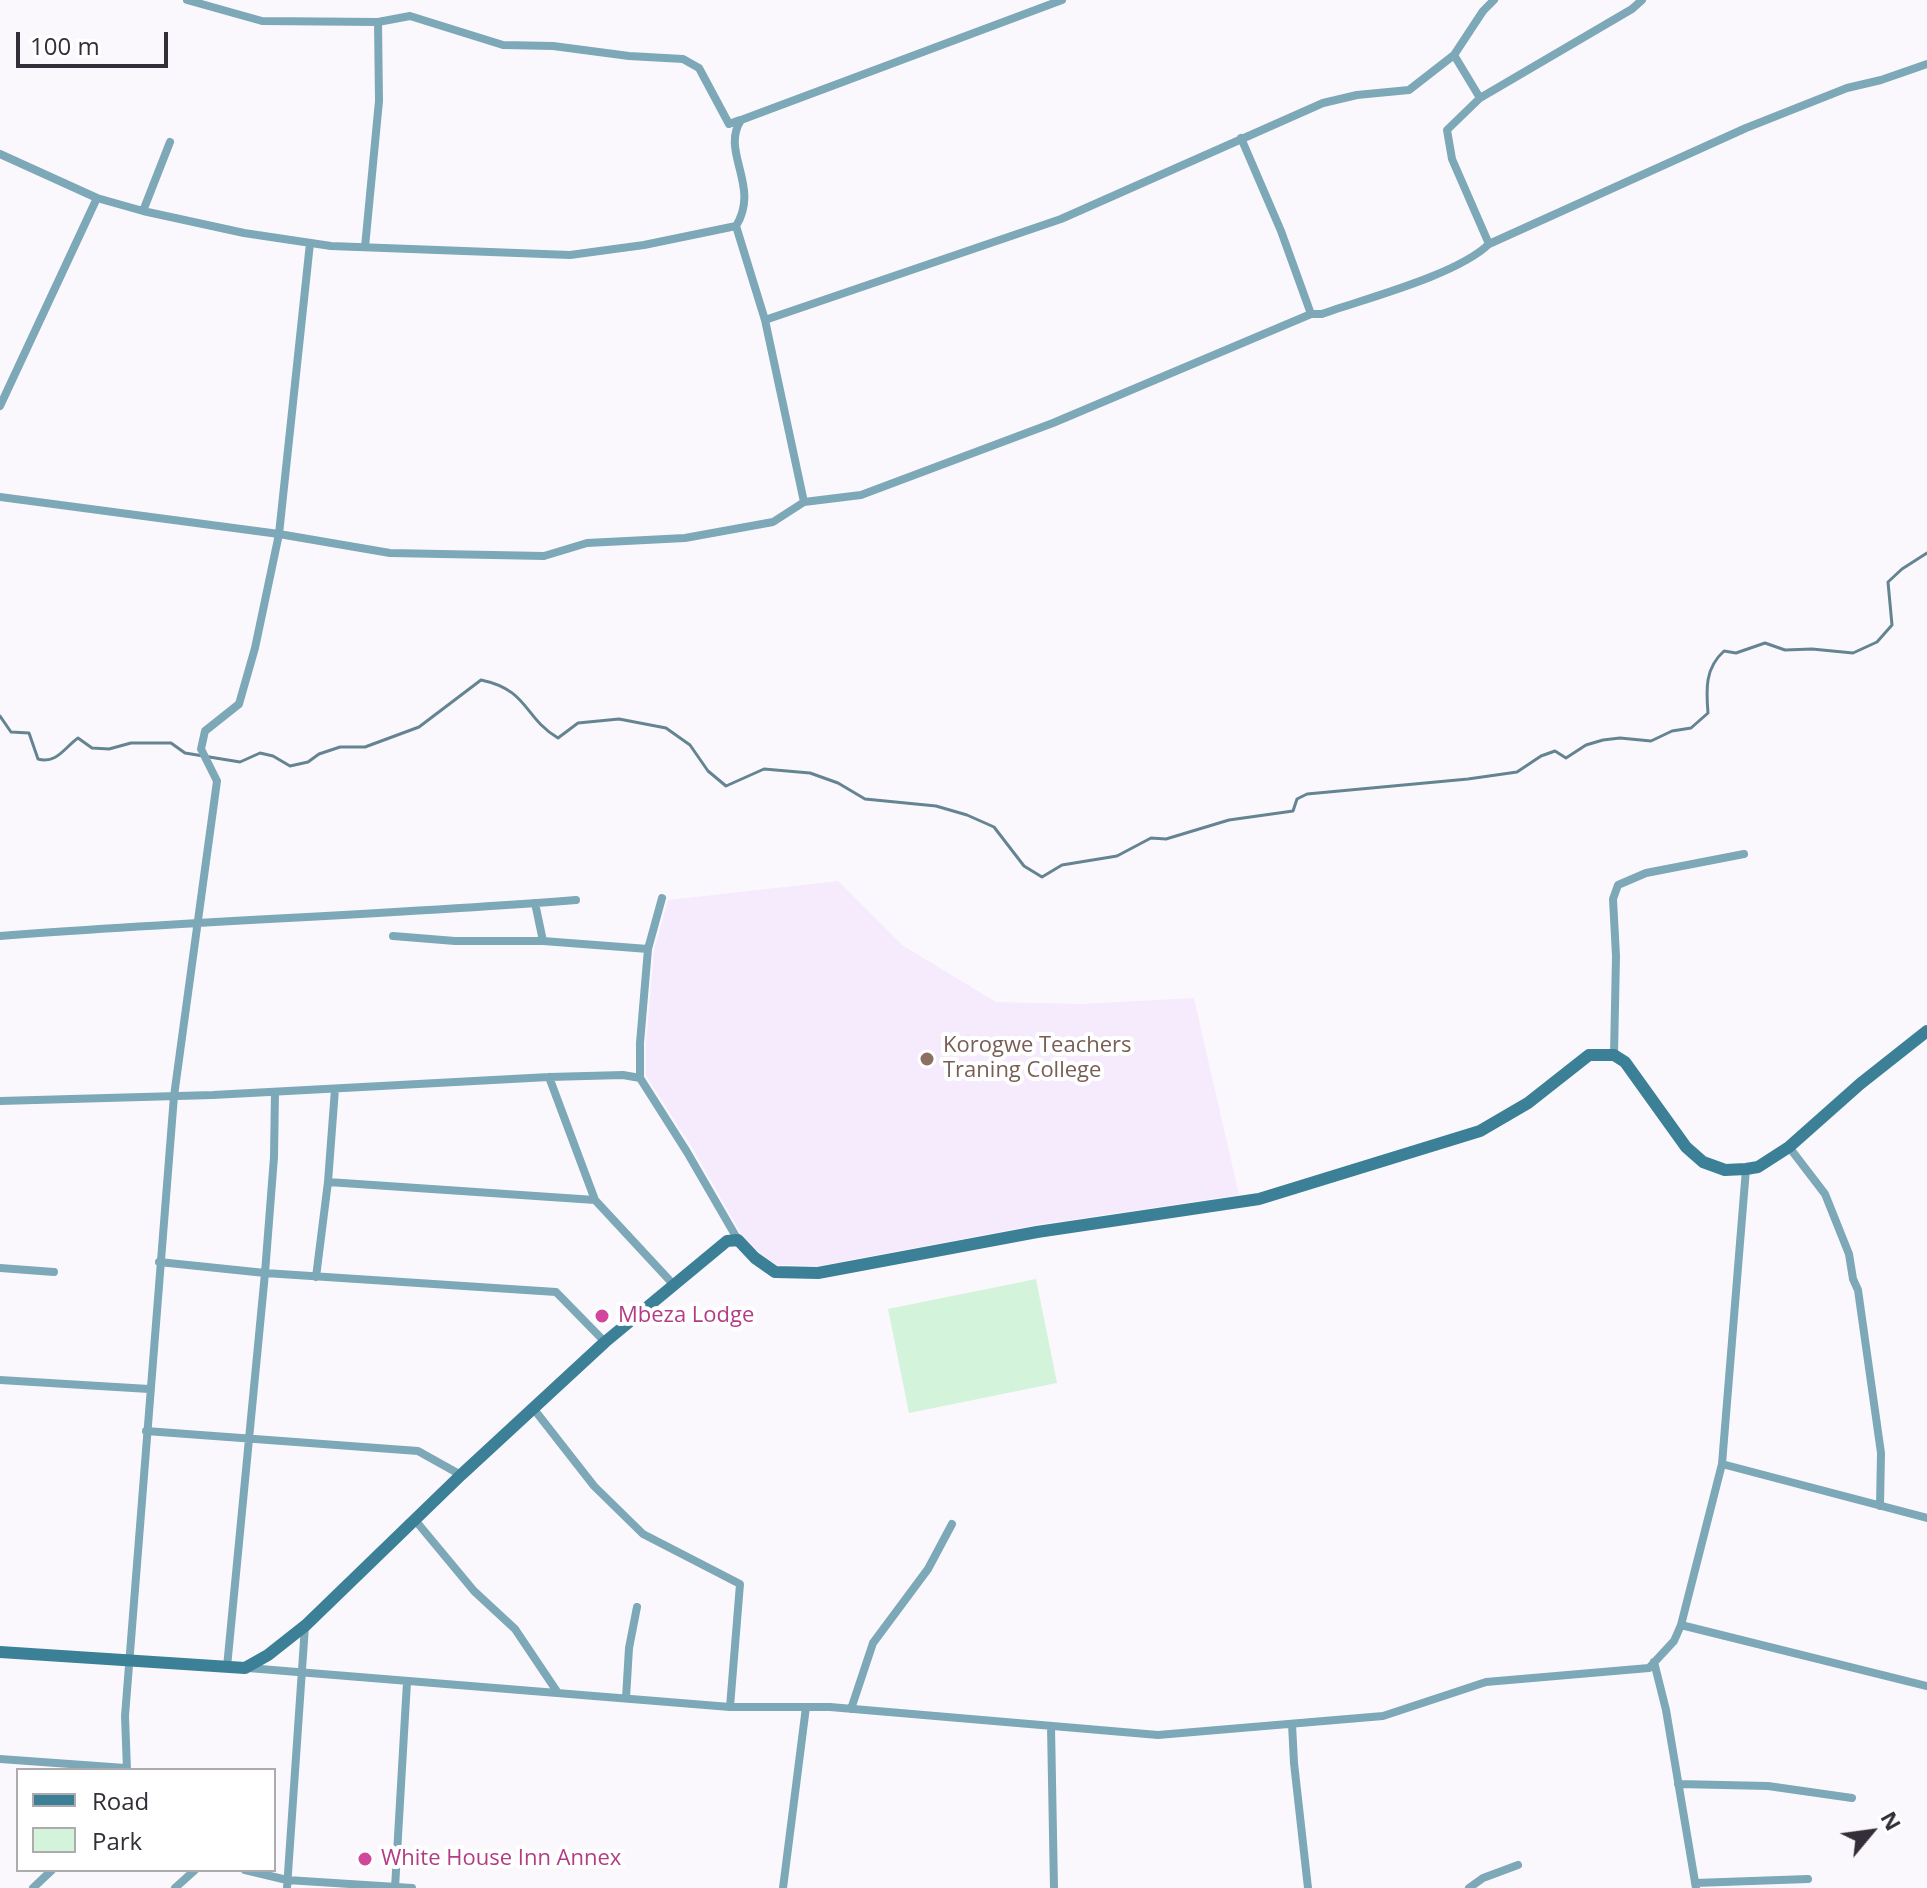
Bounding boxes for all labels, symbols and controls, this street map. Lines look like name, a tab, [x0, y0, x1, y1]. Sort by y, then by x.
scale bar	[20, 16, 172, 66]
text: 100 m	[30, 29, 100, 62]
place label: Korogwe Teachers Traning College	[943, 1033, 1132, 1084]
marker: Korogwe Teachers Traning College	[918, 1050, 936, 1068]
place label: Mbeza Lodge	[618, 1303, 754, 1329]
marker: Mbeza Lodge	[593, 1307, 611, 1325]
legend	[16, 1768, 276, 1872]
text: Road	[92, 1784, 149, 1817]
north arrow	[1831, 1792, 1911, 1872]
text: N	[1875, 1805, 1909, 1835]
text: Park	[92, 1824, 142, 1857]
place label: White House Inn Annex	[381, 1846, 621, 1872]
marker: White House Inn Annex	[356, 1850, 374, 1868]

